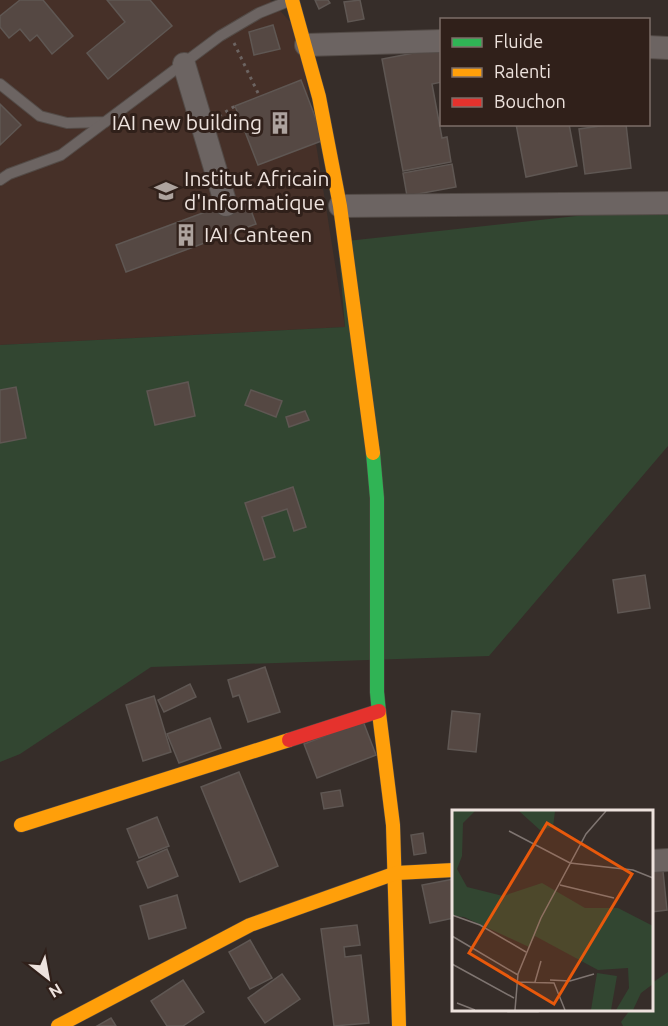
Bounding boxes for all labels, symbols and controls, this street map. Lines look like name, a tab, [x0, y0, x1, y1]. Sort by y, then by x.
legend	[440, 18, 650, 126]
text: Fluide	[494, 31, 543, 51]
text: Ralenti	[494, 61, 551, 81]
text: Bouchon	[494, 91, 566, 111]
place label: IAI new building	[112, 110, 262, 134]
building icon: IAI new building	[267, 110, 293, 136]
place label: Institut Africain d'Informatique	[184, 166, 329, 214]
school or university icon: Institut Africain d'Informatique	[153, 178, 179, 204]
building icon: IAI Canteen	[173, 222, 199, 248]
place label: IAI Canteen	[204, 222, 312, 246]
inset map	[452, 810, 653, 1011]
north arrow	[18, 948, 78, 1008]
text: N	[46, 980, 65, 1002]

